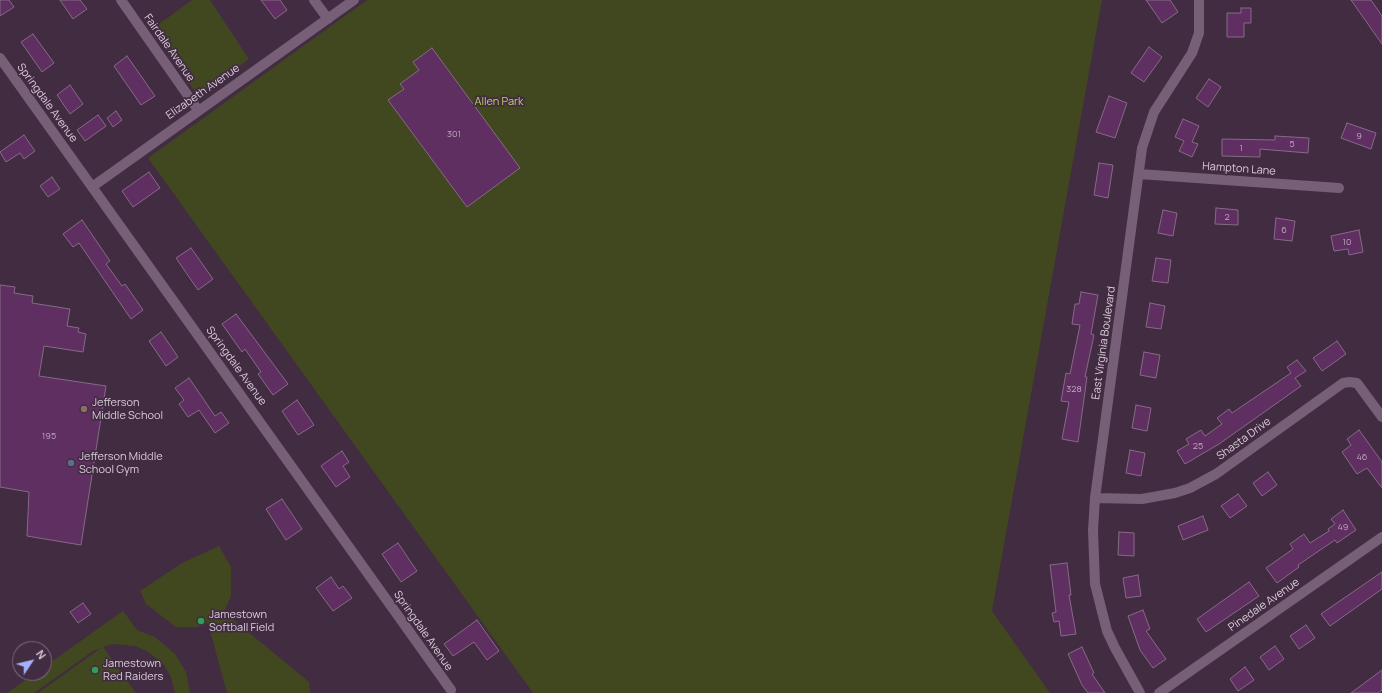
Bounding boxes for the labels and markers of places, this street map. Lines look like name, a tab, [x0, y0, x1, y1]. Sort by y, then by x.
place label: Jefferson Middle School	[92, 396, 163, 422]
marker: Jefferson Middle School	[79, 404, 89, 414]
place label: Jefferson Middle School Gym	[79, 450, 163, 476]
marker: Jefferson Middle School Gym	[66, 458, 76, 468]
place label: Jamestown Softball Field	[209, 608, 274, 634]
marker: Jamestown Softball Field	[196, 616, 206, 626]
place label: Jamestown Red Raiders	[103, 657, 163, 683]
marker: Jamestown Red Raiders	[90, 665, 100, 675]

